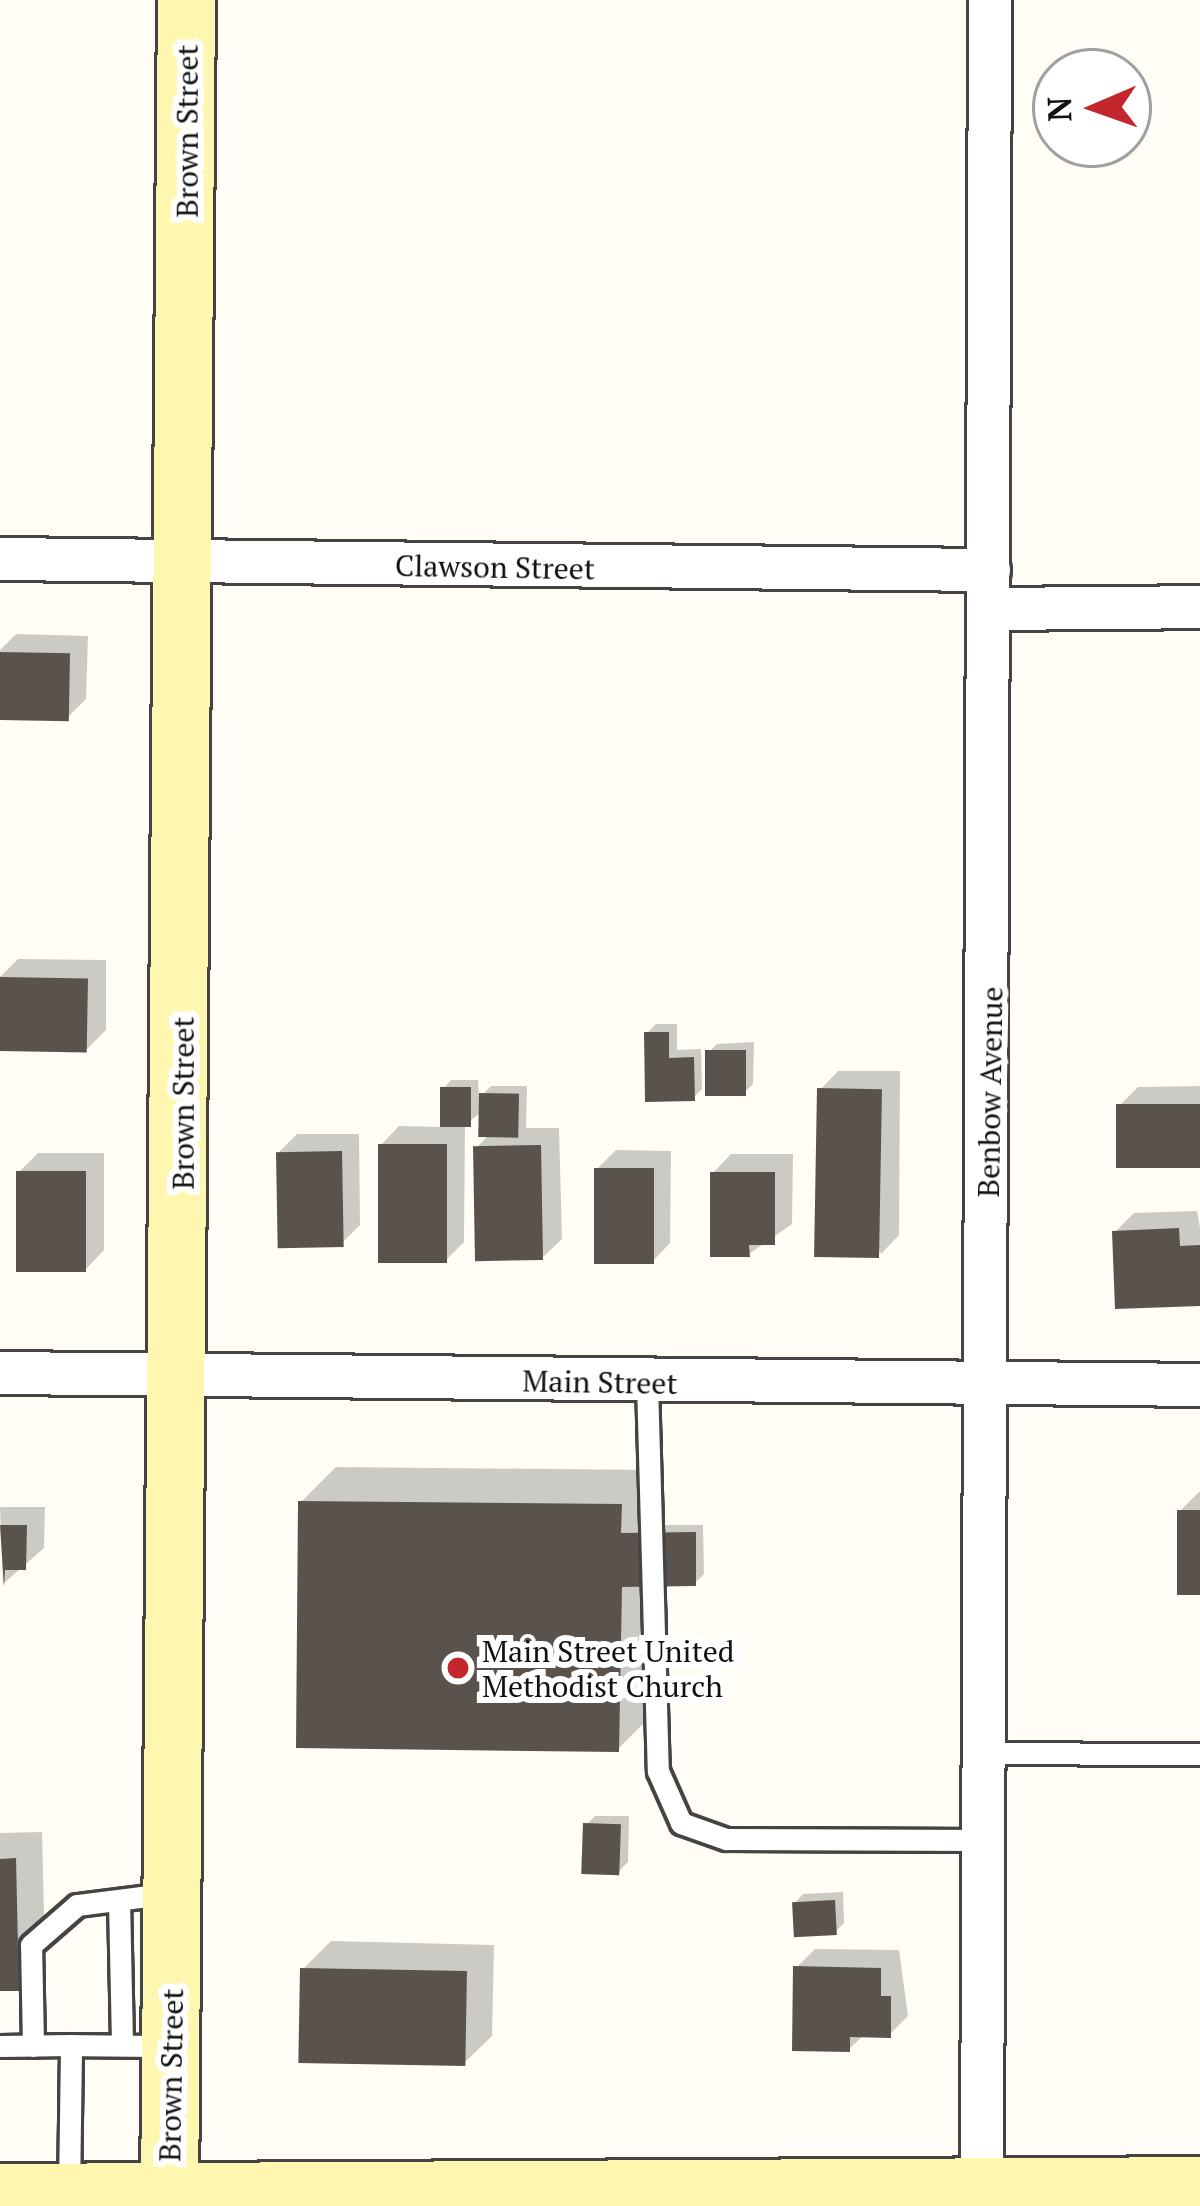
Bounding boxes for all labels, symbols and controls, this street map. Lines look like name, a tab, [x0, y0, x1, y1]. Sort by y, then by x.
street label: Brown Street	[169, 44, 205, 218]
north arrow	[1032, 48, 1152, 168]
text: N	[1037, 96, 1080, 122]
street label: Clawson Street	[395, 547, 595, 587]
street label: Benbow Avenue	[970, 986, 1010, 1198]
street label: Brown Street	[165, 1016, 201, 1190]
street label: Main Street	[522, 1363, 678, 1401]
place label: Main Street United Methodist Church	[482, 1633, 735, 1704]
marker: Main Street United Methodist Church	[445, 1655, 471, 1681]
street label: Brown Street	[151, 1988, 191, 2162]

